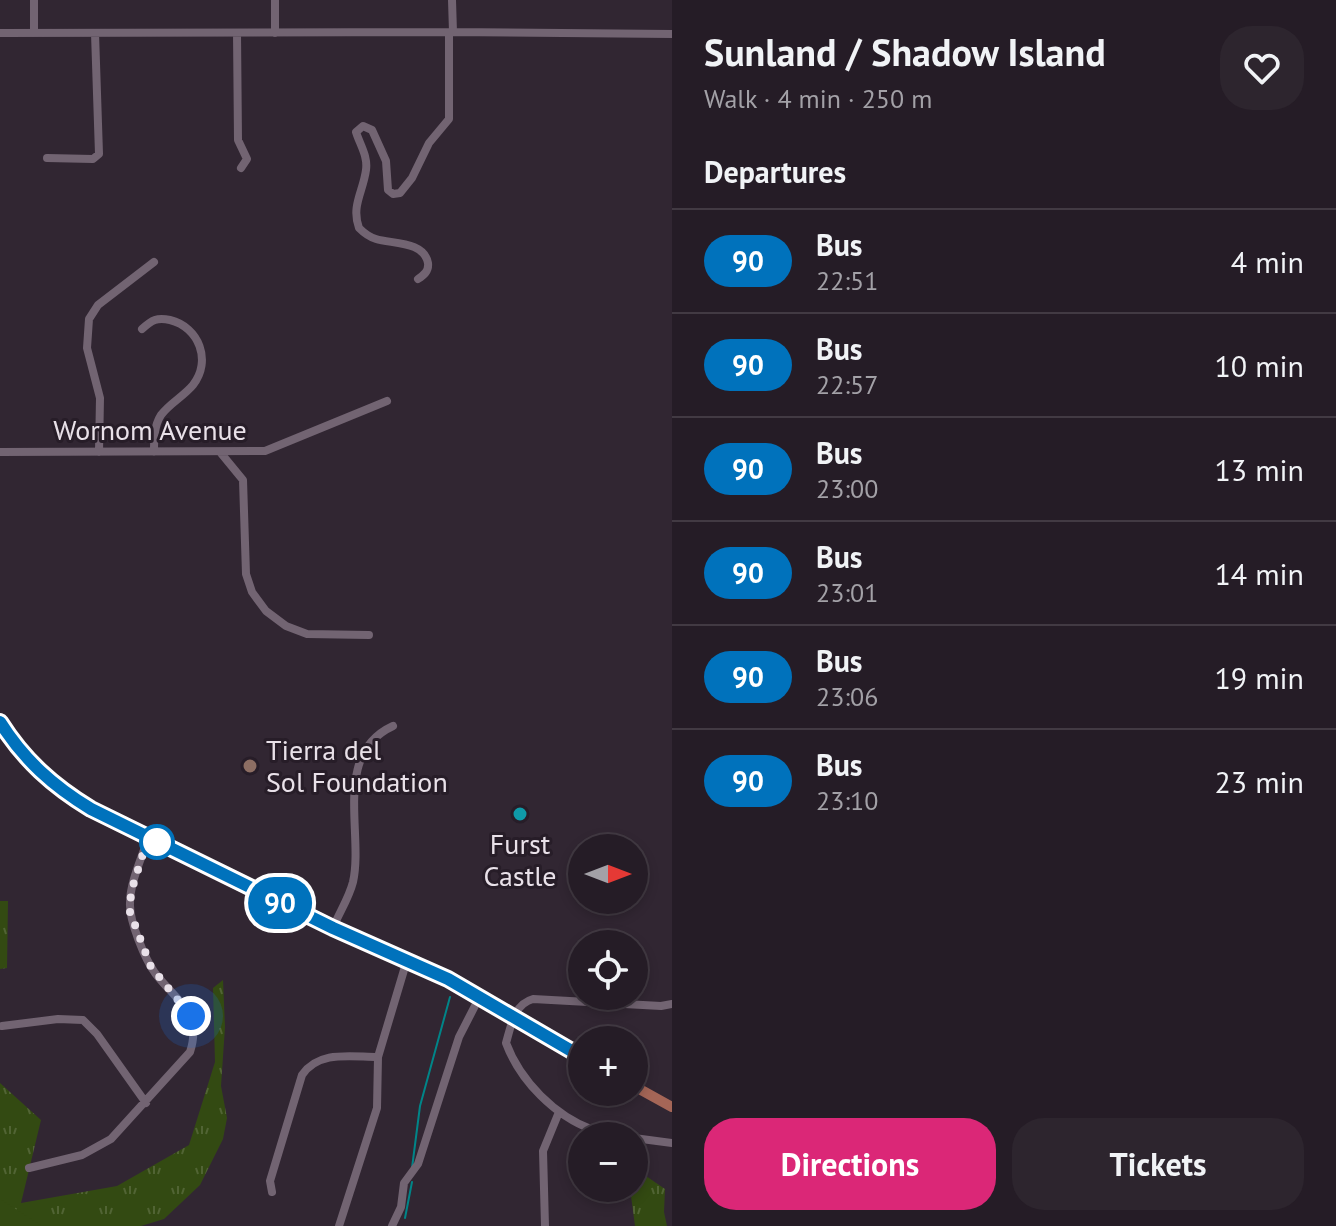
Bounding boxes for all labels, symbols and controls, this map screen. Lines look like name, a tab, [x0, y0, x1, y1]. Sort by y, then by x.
button: heart	[1220, 26, 1304, 110]
text: Sunland / Shadow Island	[704, 27, 1106, 76]
text: Walk · 4 min · 250 m	[704, 82, 932, 115]
text: Departures	[704, 152, 846, 191]
text: Bus	[816, 225, 863, 264]
text: 90	[732, 242, 764, 279]
text: 4 min	[1231, 242, 1304, 281]
text: 22:51	[816, 264, 878, 297]
text: Bus	[816, 329, 863, 368]
text: 90	[732, 346, 764, 383]
text: 10 min	[1214, 346, 1304, 385]
text: 22:57	[816, 368, 878, 401]
street label: Wornom Avenue	[53, 411, 247, 448]
text: Bus	[816, 433, 863, 472]
text: 90	[732, 450, 764, 487]
text: 13 min	[1214, 450, 1304, 489]
text: 23:00	[816, 472, 878, 505]
text: Bus	[816, 537, 863, 576]
text: 90	[732, 554, 764, 591]
text: 14 min	[1214, 554, 1304, 593]
text: 23:01	[816, 576, 878, 609]
text: Bus	[816, 641, 863, 680]
text: 90	[732, 658, 764, 695]
text: 19 min	[1214, 658, 1304, 697]
text: 23:06	[816, 680, 878, 713]
place label: Tierra del Sol Foundation	[266, 731, 448, 800]
text: Bus	[816, 745, 863, 784]
marker: Tierra del Sol Foundation	[241, 757, 259, 775]
text: 90	[732, 762, 764, 799]
text: 23 min	[1214, 762, 1304, 801]
text: 23:10	[816, 784, 878, 817]
marker: Furst Castle	[511, 805, 529, 823]
unlabelled marker	[140, 825, 174, 859]
place label: Furst Castle	[483, 825, 557, 894]
north arrow	[568, 834, 648, 914]
map controls	[568, 834, 648, 1202]
line badge: 90	[244, 877, 316, 929]
text: 90	[264, 884, 296, 921]
button: locate	[568, 930, 648, 1010]
your location	[171, 996, 211, 1036]
button: +	[568, 1026, 648, 1106]
button: Directions	[704, 1118, 996, 1210]
button: Tickets	[1012, 1118, 1304, 1210]
button: −	[568, 1122, 648, 1202]

